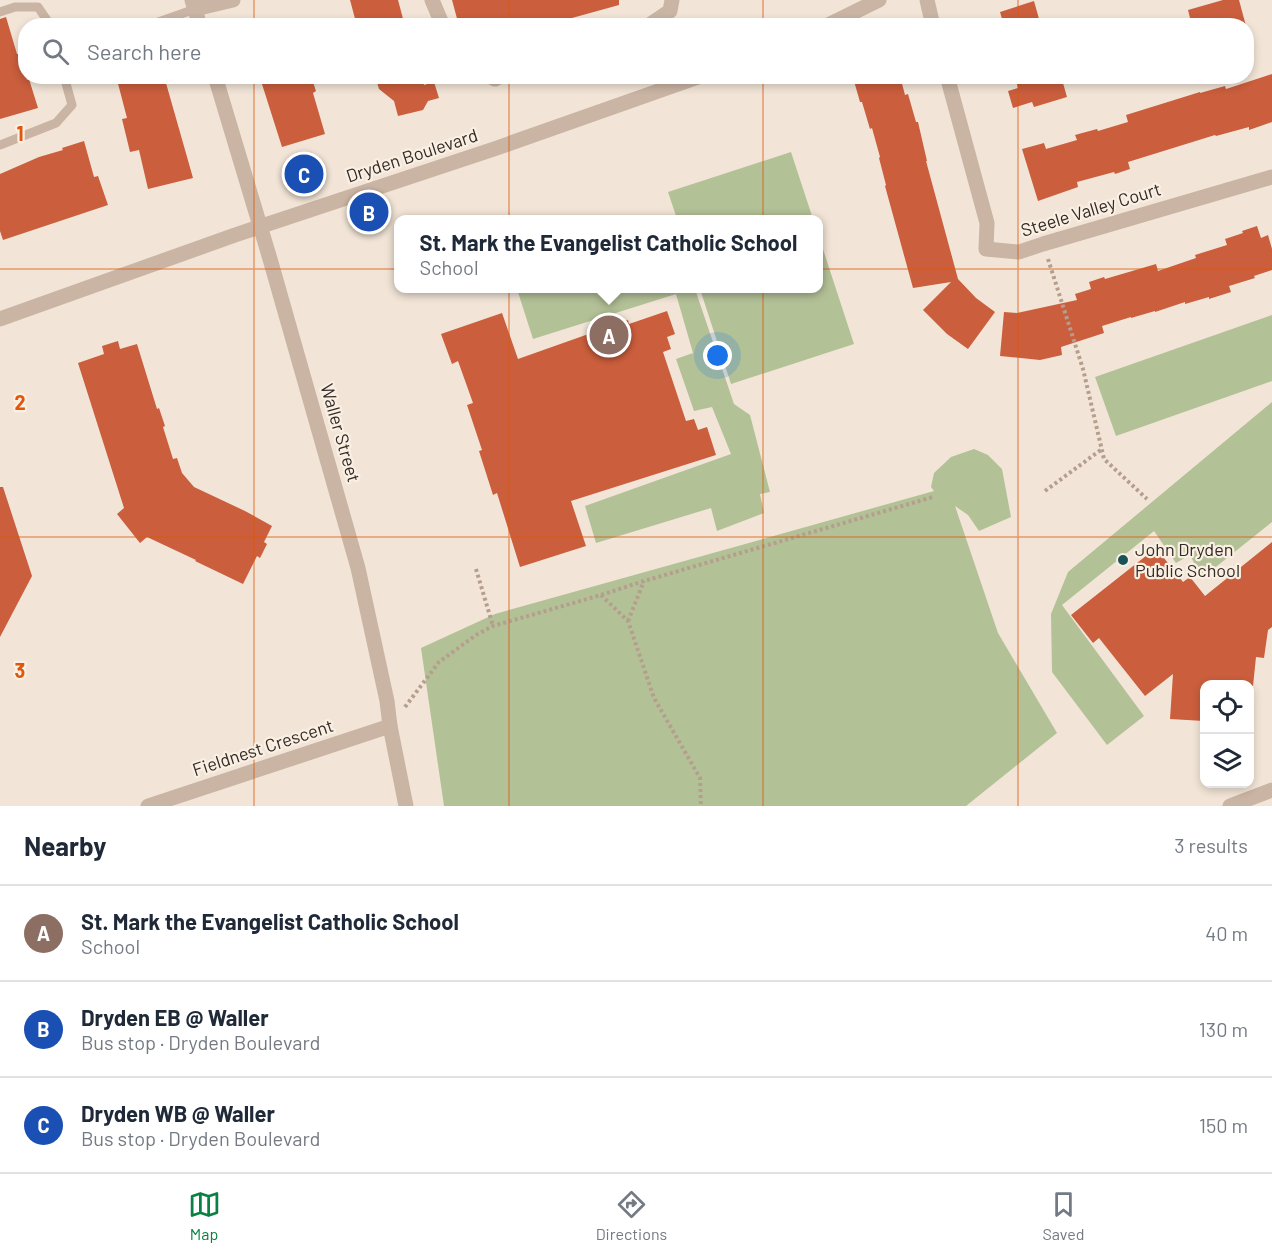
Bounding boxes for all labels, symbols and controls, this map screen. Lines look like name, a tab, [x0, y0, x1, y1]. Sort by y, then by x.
search box	[18, 18, 1254, 84]
icon: search	[39, 35, 72, 68]
text: Search here	[87, 38, 201, 64]
text: 1	[16, 121, 24, 145]
street label: Dryden Boulevard	[343, 123, 480, 187]
pin: C	[284, 152, 324, 196]
street label: Steele Valley Court	[1018, 177, 1164, 241]
pin: B	[350, 190, 388, 234]
popup	[394, 215, 823, 293]
text: St. Mark the Evangelist Catholic School	[420, 229, 797, 255]
text: School	[420, 255, 479, 279]
pin: A	[590, 312, 628, 358]
your location	[703, 341, 732, 370]
street label: Waller Street	[316, 381, 365, 484]
text: 2	[14, 390, 26, 414]
place label: John Dryden Public School	[1135, 538, 1240, 581]
marker: John Dryden Public School	[1116, 553, 1130, 567]
text: 3	[15, 658, 25, 682]
map controls	[1200, 680, 1254, 788]
button: locate	[1200, 680, 1254, 734]
street label: Fieldnest Crescent	[189, 714, 336, 780]
button: layers	[1200, 734, 1254, 788]
text: Nearby	[24, 830, 106, 861]
text: 3 results	[1174, 833, 1248, 857]
text: St. Mark the Evangelist Catholic School	[81, 908, 459, 934]
text: A	[37, 921, 50, 945]
text: 40 m	[1205, 921, 1248, 945]
text: School	[81, 934, 140, 958]
text: Dryden EB @ Waller	[81, 1004, 269, 1030]
text: B	[37, 1017, 50, 1041]
text: 130 m	[1199, 1017, 1248, 1041]
text: Bus stop · Dryden Boulevard	[81, 1030, 321, 1054]
text: Dryden WB @ Waller	[81, 1100, 275, 1126]
text: C	[37, 1113, 50, 1137]
text: 150 m	[1199, 1113, 1248, 1137]
text: Bus stop · Dryden Boulevard	[81, 1126, 321, 1150]
tab: Map	[188, 1188, 221, 1243]
tab: Directions	[596, 1188, 667, 1243]
tab: Saved	[1042, 1188, 1084, 1243]

